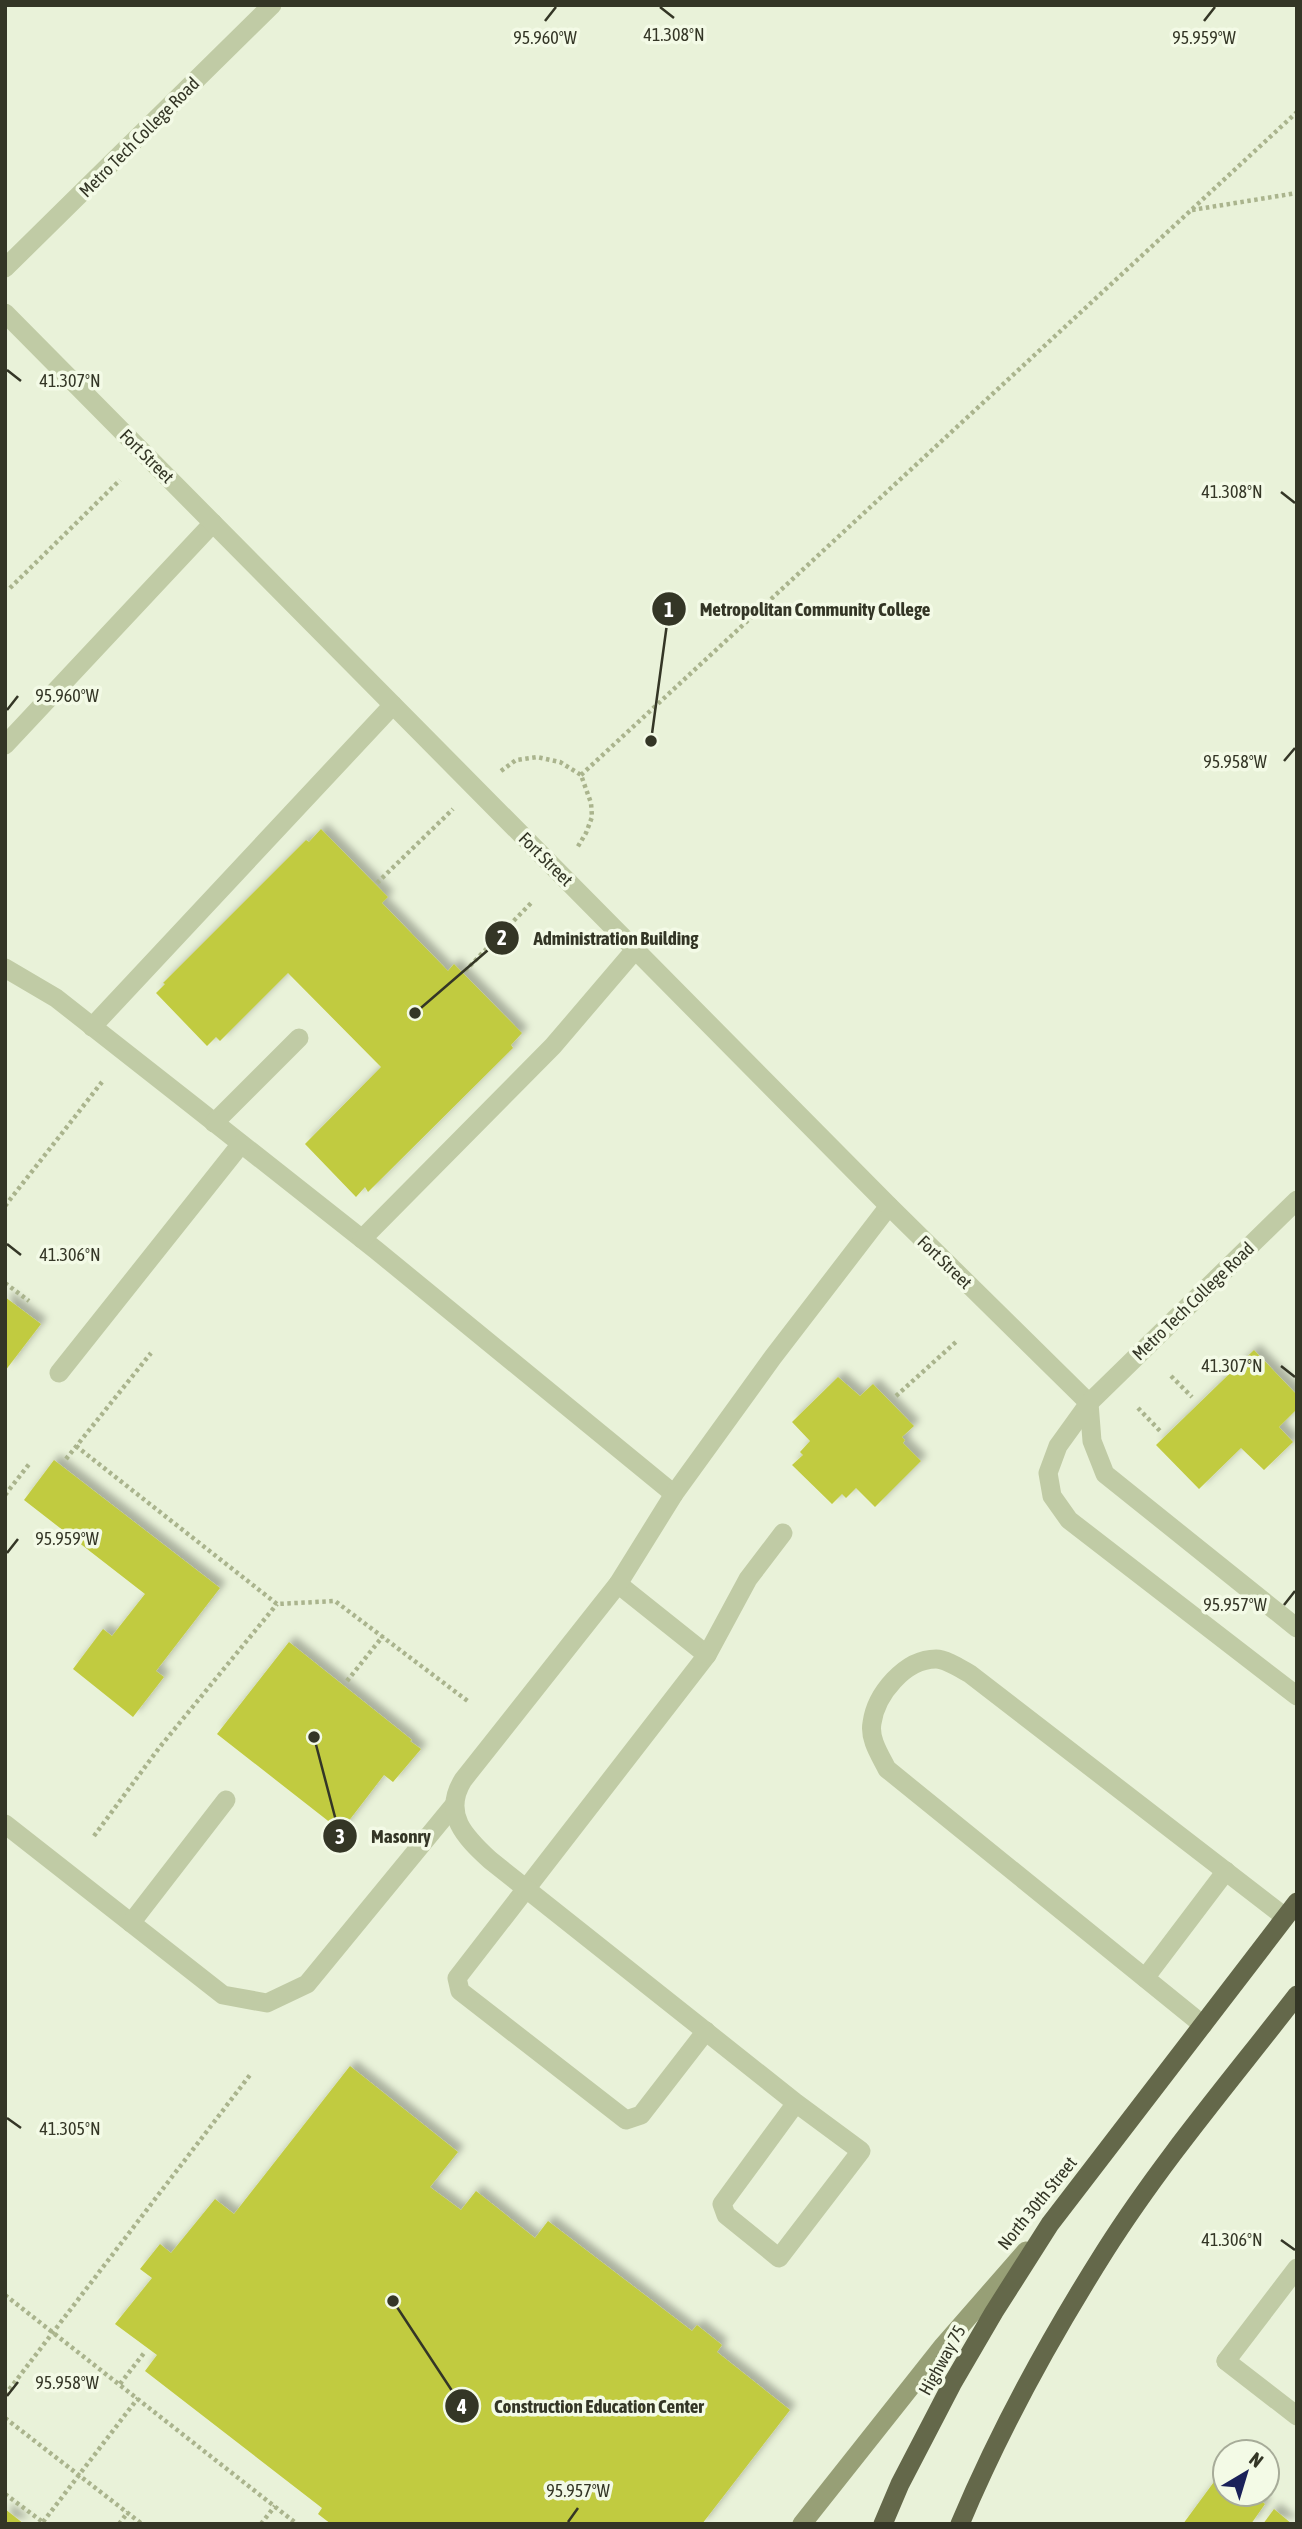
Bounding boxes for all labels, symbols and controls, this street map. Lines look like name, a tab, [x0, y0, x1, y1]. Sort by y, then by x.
text: 41.308°N	[643, 24, 705, 45]
text: 95.960°W	[513, 27, 577, 48]
text: 95.959°W	[1172, 27, 1236, 48]
street label: Metro Tech College Road	[75, 73, 203, 201]
text: 41.307°N	[39, 370, 101, 391]
street label: Fort Street	[116, 425, 178, 487]
text: 41.308°N	[1201, 481, 1263, 502]
callout: Metropolitan Community College	[651, 589, 945, 629]
text: 1	[664, 597, 674, 621]
text: Metropolitan Community College	[700, 598, 931, 620]
text: 95.960°W	[35, 685, 99, 706]
text: 95.958°W	[1203, 751, 1267, 772]
street label: Fort Street	[515, 828, 577, 890]
callout: Administration Building	[484, 918, 712, 958]
text: 2	[497, 925, 507, 949]
text: Administration Building	[533, 927, 699, 949]
street label: Fort Street	[913, 1231, 977, 1293]
street label: Metro Tech College Road	[1128, 1238, 1258, 1364]
text: 41.306°N	[39, 1244, 101, 1265]
text: 41.307°N	[1201, 1355, 1263, 1376]
text: 95.959°W	[35, 1528, 99, 1549]
text: 95.957°W	[1203, 1594, 1267, 1615]
callout: Masonry	[322, 1816, 445, 1856]
text: 3	[335, 1824, 345, 1848]
text: Masonry	[371, 1825, 431, 1847]
text: 41.305°N	[39, 2118, 101, 2139]
street label: North 30th Street	[993, 2152, 1081, 2254]
text: 41.306°N	[1201, 2229, 1263, 2250]
street label: Highway 75	[914, 2321, 970, 2399]
text: 95.958°W	[35, 2372, 99, 2393]
callout: Construction Education Center	[445, 2386, 718, 2426]
text: 4	[456, 2394, 467, 2418]
text: Construction Education Center	[494, 2395, 704, 2417]
north arrow	[1211, 2438, 1281, 2508]
text: N	[1245, 2447, 1268, 2472]
text: 95.957°W	[546, 2480, 610, 2501]

